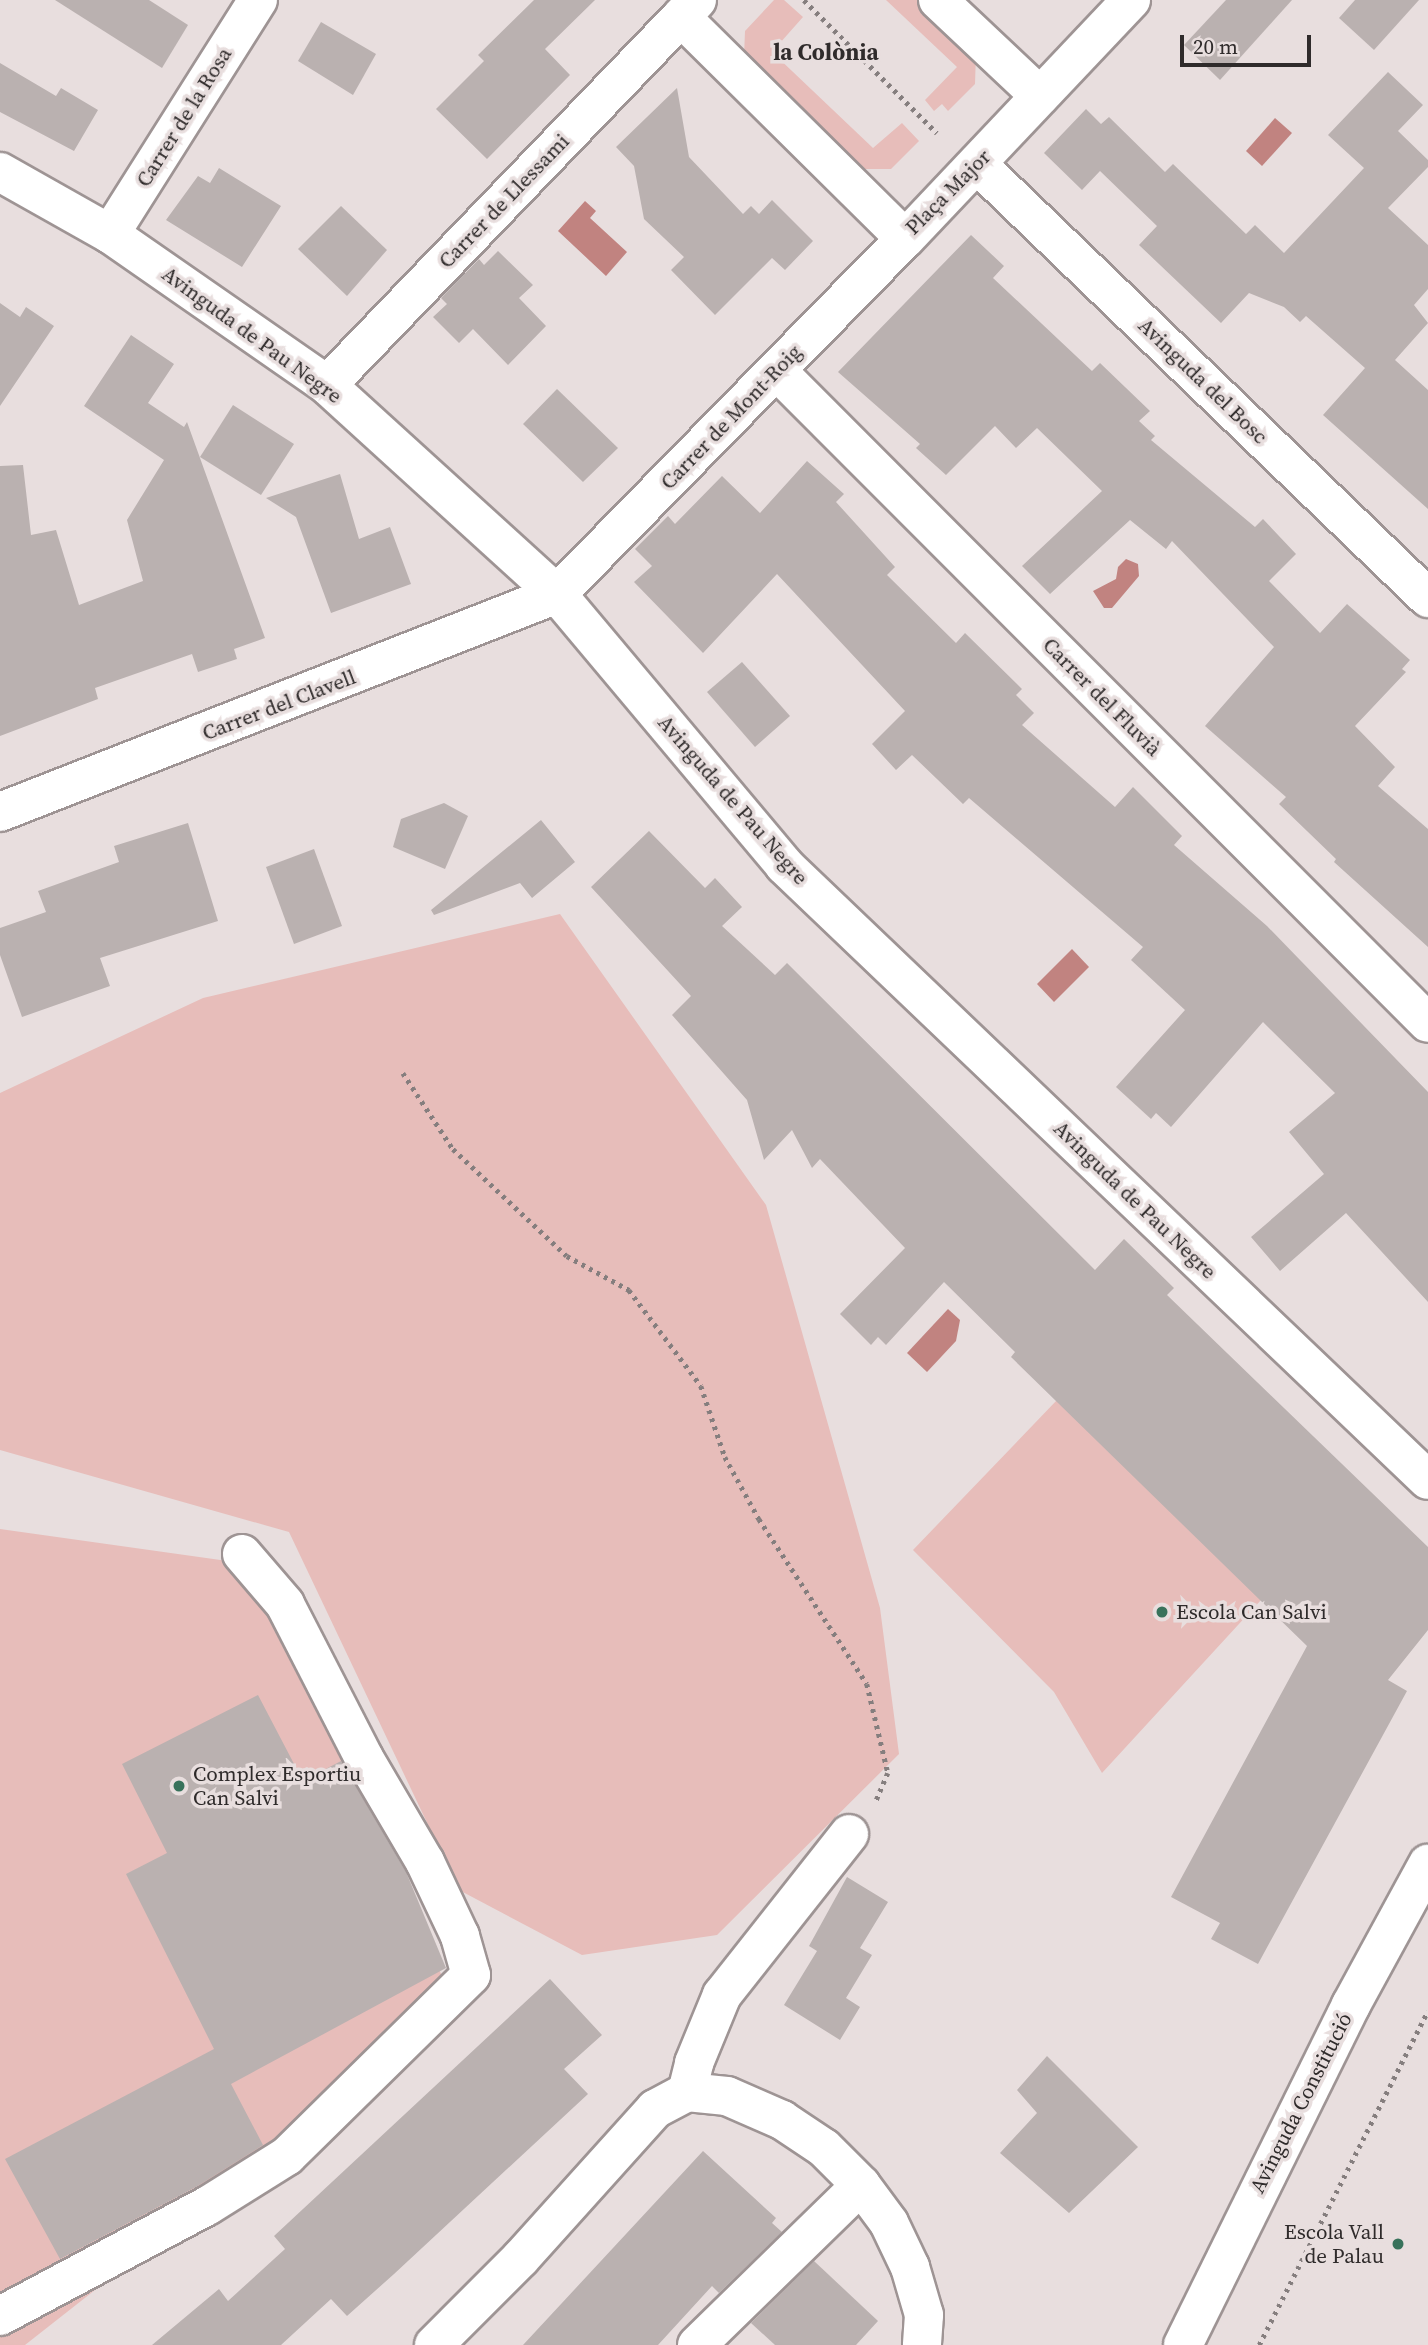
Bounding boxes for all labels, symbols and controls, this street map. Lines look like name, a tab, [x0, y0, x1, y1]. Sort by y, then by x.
scale bar	[1183, 21, 1314, 65]
text: 20 m	[1193, 32, 1238, 61]
district label: la Colònia	[773, 38, 879, 66]
street label: Carrer de la Rosa	[131, 43, 237, 191]
street label: Carrer de Llessami	[434, 129, 574, 273]
street label: Plaça Major	[900, 144, 996, 240]
street label: Avinguda de Pau Negre	[157, 261, 347, 409]
street label: Avinguda del Bosc	[1133, 313, 1273, 449]
street label: Carrer de Mont-Roig	[655, 339, 807, 495]
street label: Carrer del Fluvià	[1038, 633, 1166, 761]
street label: Carrer del Clavell	[199, 664, 359, 746]
street label: Avinguda de Pau Negre	[653, 710, 813, 890]
street label: Avinguda de Pau Negre	[1048, 1116, 1222, 1284]
place label: Escola Can Salvi	[1176, 1599, 1327, 1625]
marker: Escola Can Salvi	[1154, 1604, 1170, 1620]
place label: Complex Esportiu Can Salvi	[193, 1761, 361, 1811]
marker: Complex Esportiu Can Salvi	[171, 1778, 187, 1794]
street label: Avinguda Constitució	[1245, 2009, 1357, 2197]
place label: Escola Vall de Palau	[1283, 2219, 1384, 2269]
marker: Escola Vall de Palau	[1390, 2236, 1406, 2252]

